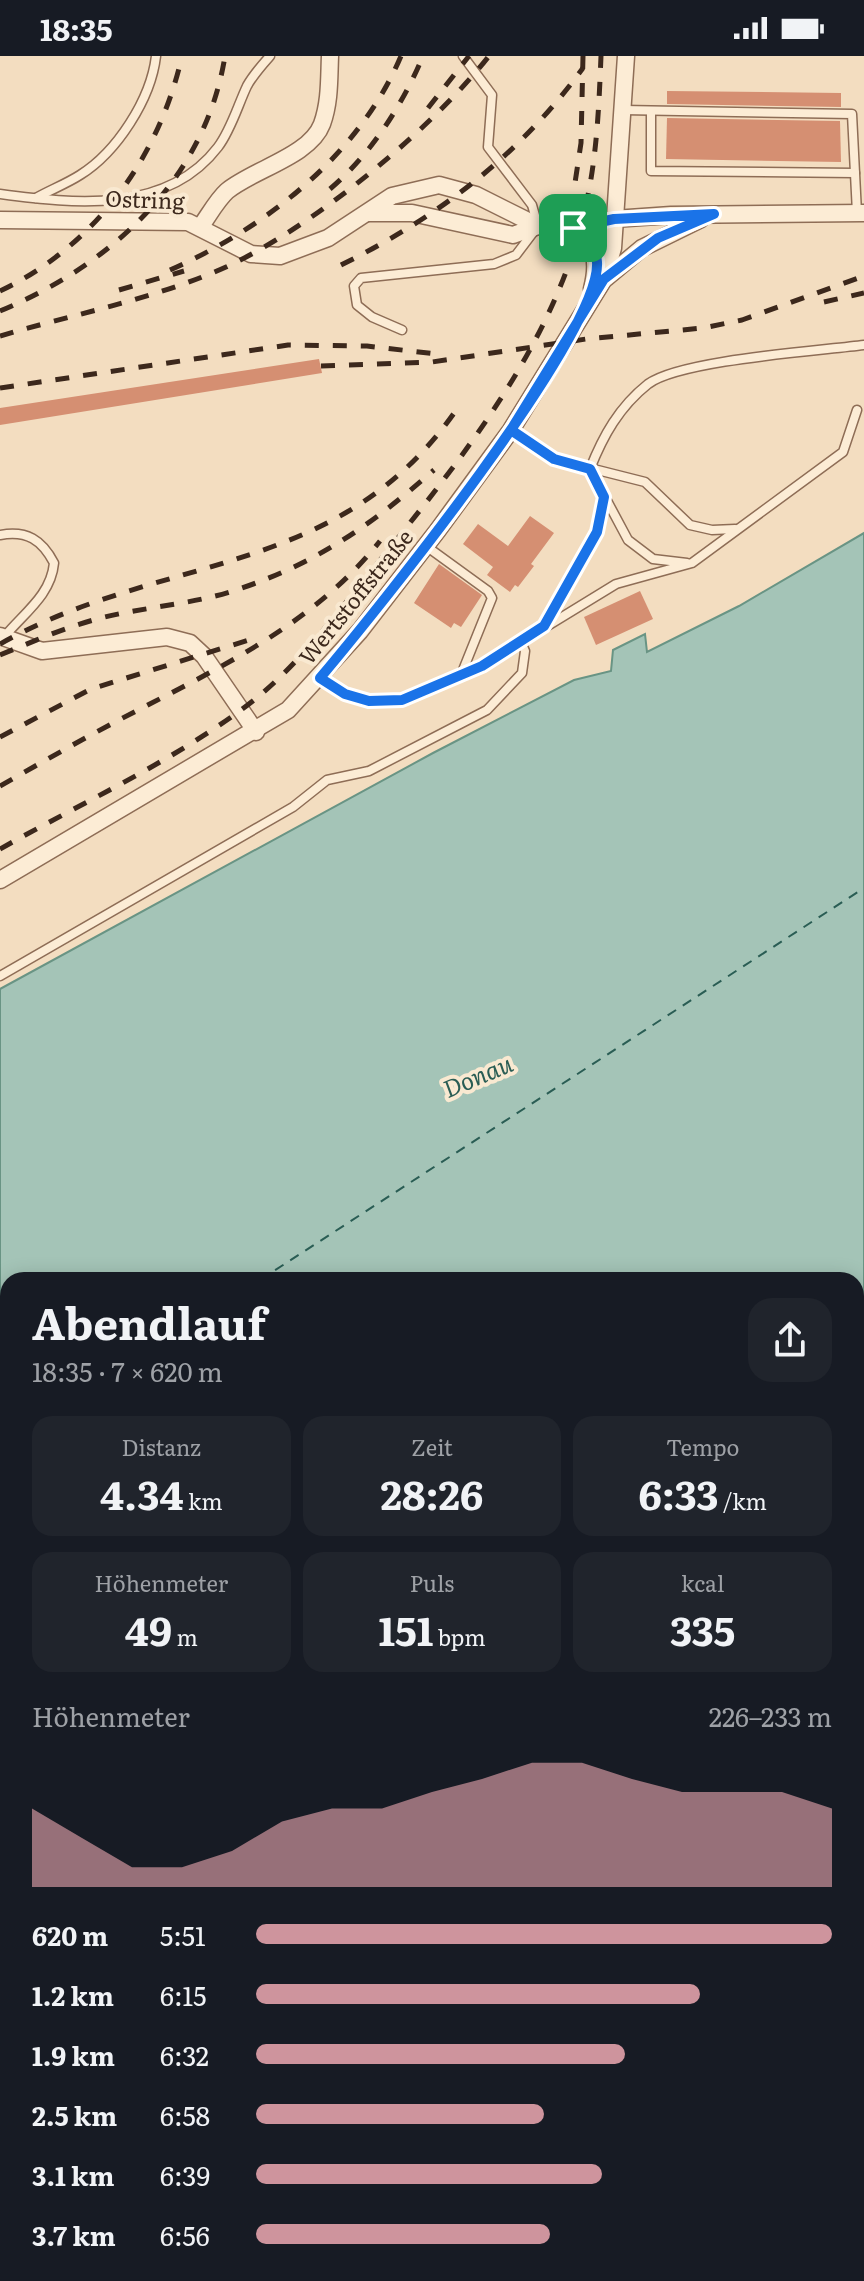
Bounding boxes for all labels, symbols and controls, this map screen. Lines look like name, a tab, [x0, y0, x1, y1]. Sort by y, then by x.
text: 18:35	[40, 6, 113, 50]
street label: Ostring	[105, 181, 186, 216]
pin	[539, 194, 607, 262]
icon: arrive	[551, 206, 595, 250]
street label: Wertstoffstraße	[290, 521, 420, 671]
water label: Donau	[437, 1044, 518, 1105]
text: Abendlauf	[32, 1288, 266, 1354]
button: share	[748, 1298, 832, 1382]
text: 18:35 · 7 × 620 m	[32, 1351, 223, 1390]
text: Distanz	[122, 1430, 201, 1463]
text: Zeit	[411, 1430, 453, 1463]
text: Tempo	[666, 1430, 739, 1463]
text: 4.34	[100, 1463, 184, 1522]
text: 28:26	[381, 1463, 483, 1522]
text: 6:33	[638, 1463, 718, 1522]
text: km	[184, 1484, 223, 1517]
text: /km	[718, 1484, 767, 1517]
text: Höhenmeter	[95, 1566, 228, 1599]
text: Puls	[410, 1566, 454, 1599]
text: kcal	[681, 1566, 724, 1599]
text: 49	[125, 1599, 172, 1658]
text: 151	[378, 1599, 433, 1658]
text: 335	[670, 1599, 735, 1658]
text: m	[172, 1620, 198, 1653]
text: bpm	[433, 1620, 486, 1653]
text: Höhenmeter	[32, 1696, 190, 1735]
text: 226–233 m	[709, 1696, 832, 1735]
text: 620 m	[32, 1915, 108, 1954]
text: 5:51	[160, 1915, 206, 1954]
text: 1.2 km	[32, 1975, 114, 2014]
text: 6:15	[160, 1975, 206, 2014]
text: 1.9 km	[32, 2035, 115, 2074]
text: 6:32	[160, 2035, 209, 2074]
text: 2.5 km	[32, 2095, 117, 2134]
text: 6:58	[160, 2095, 210, 2134]
text: 3.1 km	[32, 2155, 114, 2194]
text: 6:39	[160, 2155, 210, 2194]
text: 3.7 km	[32, 2215, 116, 2254]
text: 6:56	[160, 2215, 210, 2254]

